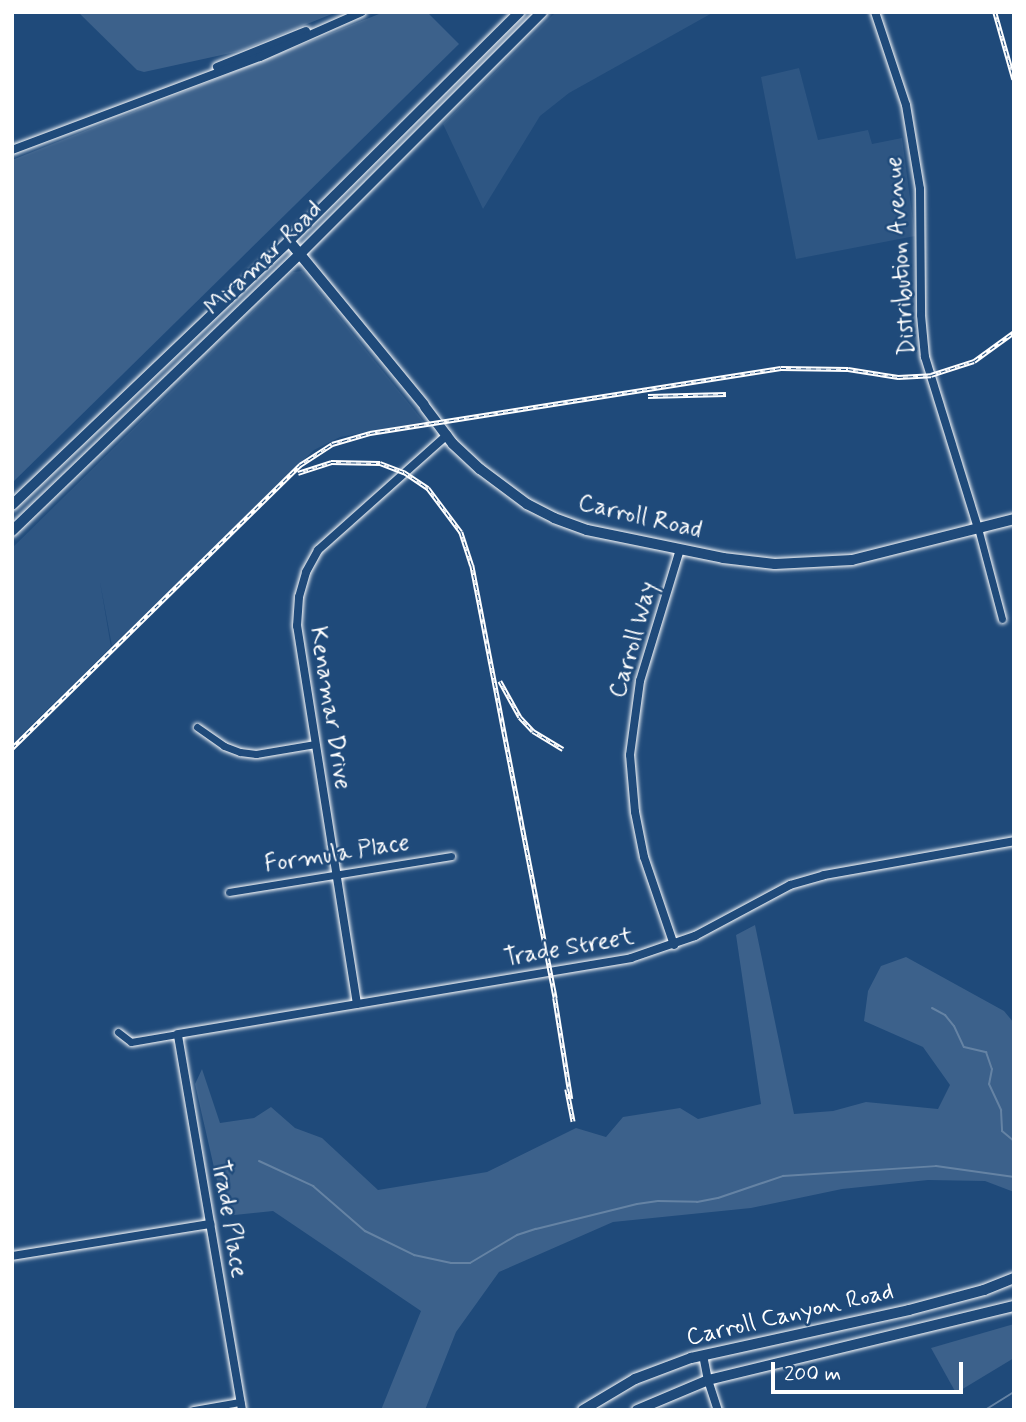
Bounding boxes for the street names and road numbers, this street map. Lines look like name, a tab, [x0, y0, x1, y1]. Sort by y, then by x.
street label: Distribution Avenue	[880, 158, 922, 354]
street label: Miramar Road	[199, 196, 329, 322]
street label: Carroll Road	[576, 489, 704, 545]
street label: Carroll Way	[603, 577, 665, 703]
street label: Kenamar Drive	[303, 625, 357, 791]
street label: Formula Place	[262, 828, 412, 880]
street label: Trade Street	[502, 922, 636, 974]
street label: Trade Place	[205, 1160, 253, 1278]
street label: Carroll Canyon Road	[686, 1278, 894, 1352]

